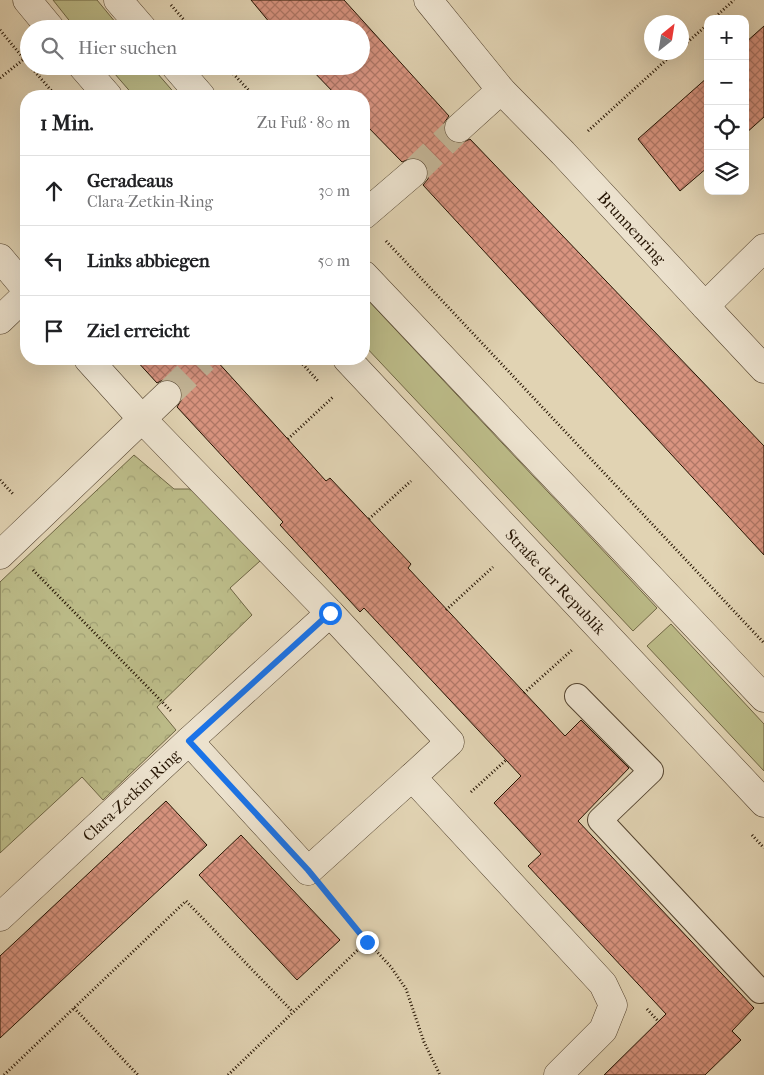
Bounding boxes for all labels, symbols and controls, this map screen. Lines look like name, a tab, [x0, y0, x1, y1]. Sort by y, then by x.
north arrow	[644, 15, 689, 60]
map controls	[704, 15, 749, 195]
button: +	[704, 15, 749, 60]
search box	[20, 20, 370, 75]
icon: search	[38, 34, 66, 62]
text: Hier suchen	[78, 37, 177, 59]
button: −	[704, 60, 749, 105]
button: locate	[704, 105, 749, 150]
text: 1 Min.	[40, 111, 94, 135]
text: Zu Fuß · 80 m	[257, 113, 350, 132]
button: layers	[704, 150, 749, 195]
text: Geradeaus	[87, 170, 173, 192]
icon: ahead	[40, 177, 68, 205]
text: 30 m	[318, 181, 350, 200]
street label: Brunnenring	[594, 188, 670, 268]
text: Clara-Zetkin-Ring	[87, 192, 213, 211]
icon: left	[40, 247, 68, 275]
text: Links abbiegen	[87, 250, 210, 272]
text: 50 m	[318, 251, 350, 270]
icon: arrive	[40, 317, 68, 345]
text: Ziel erreicht	[87, 320, 190, 342]
street label: Straße der Republik	[501, 525, 610, 639]
route start	[319, 602, 342, 625]
street label: Clara-Zetkin-Ring	[79, 745, 184, 845]
route end	[356, 931, 379, 954]

